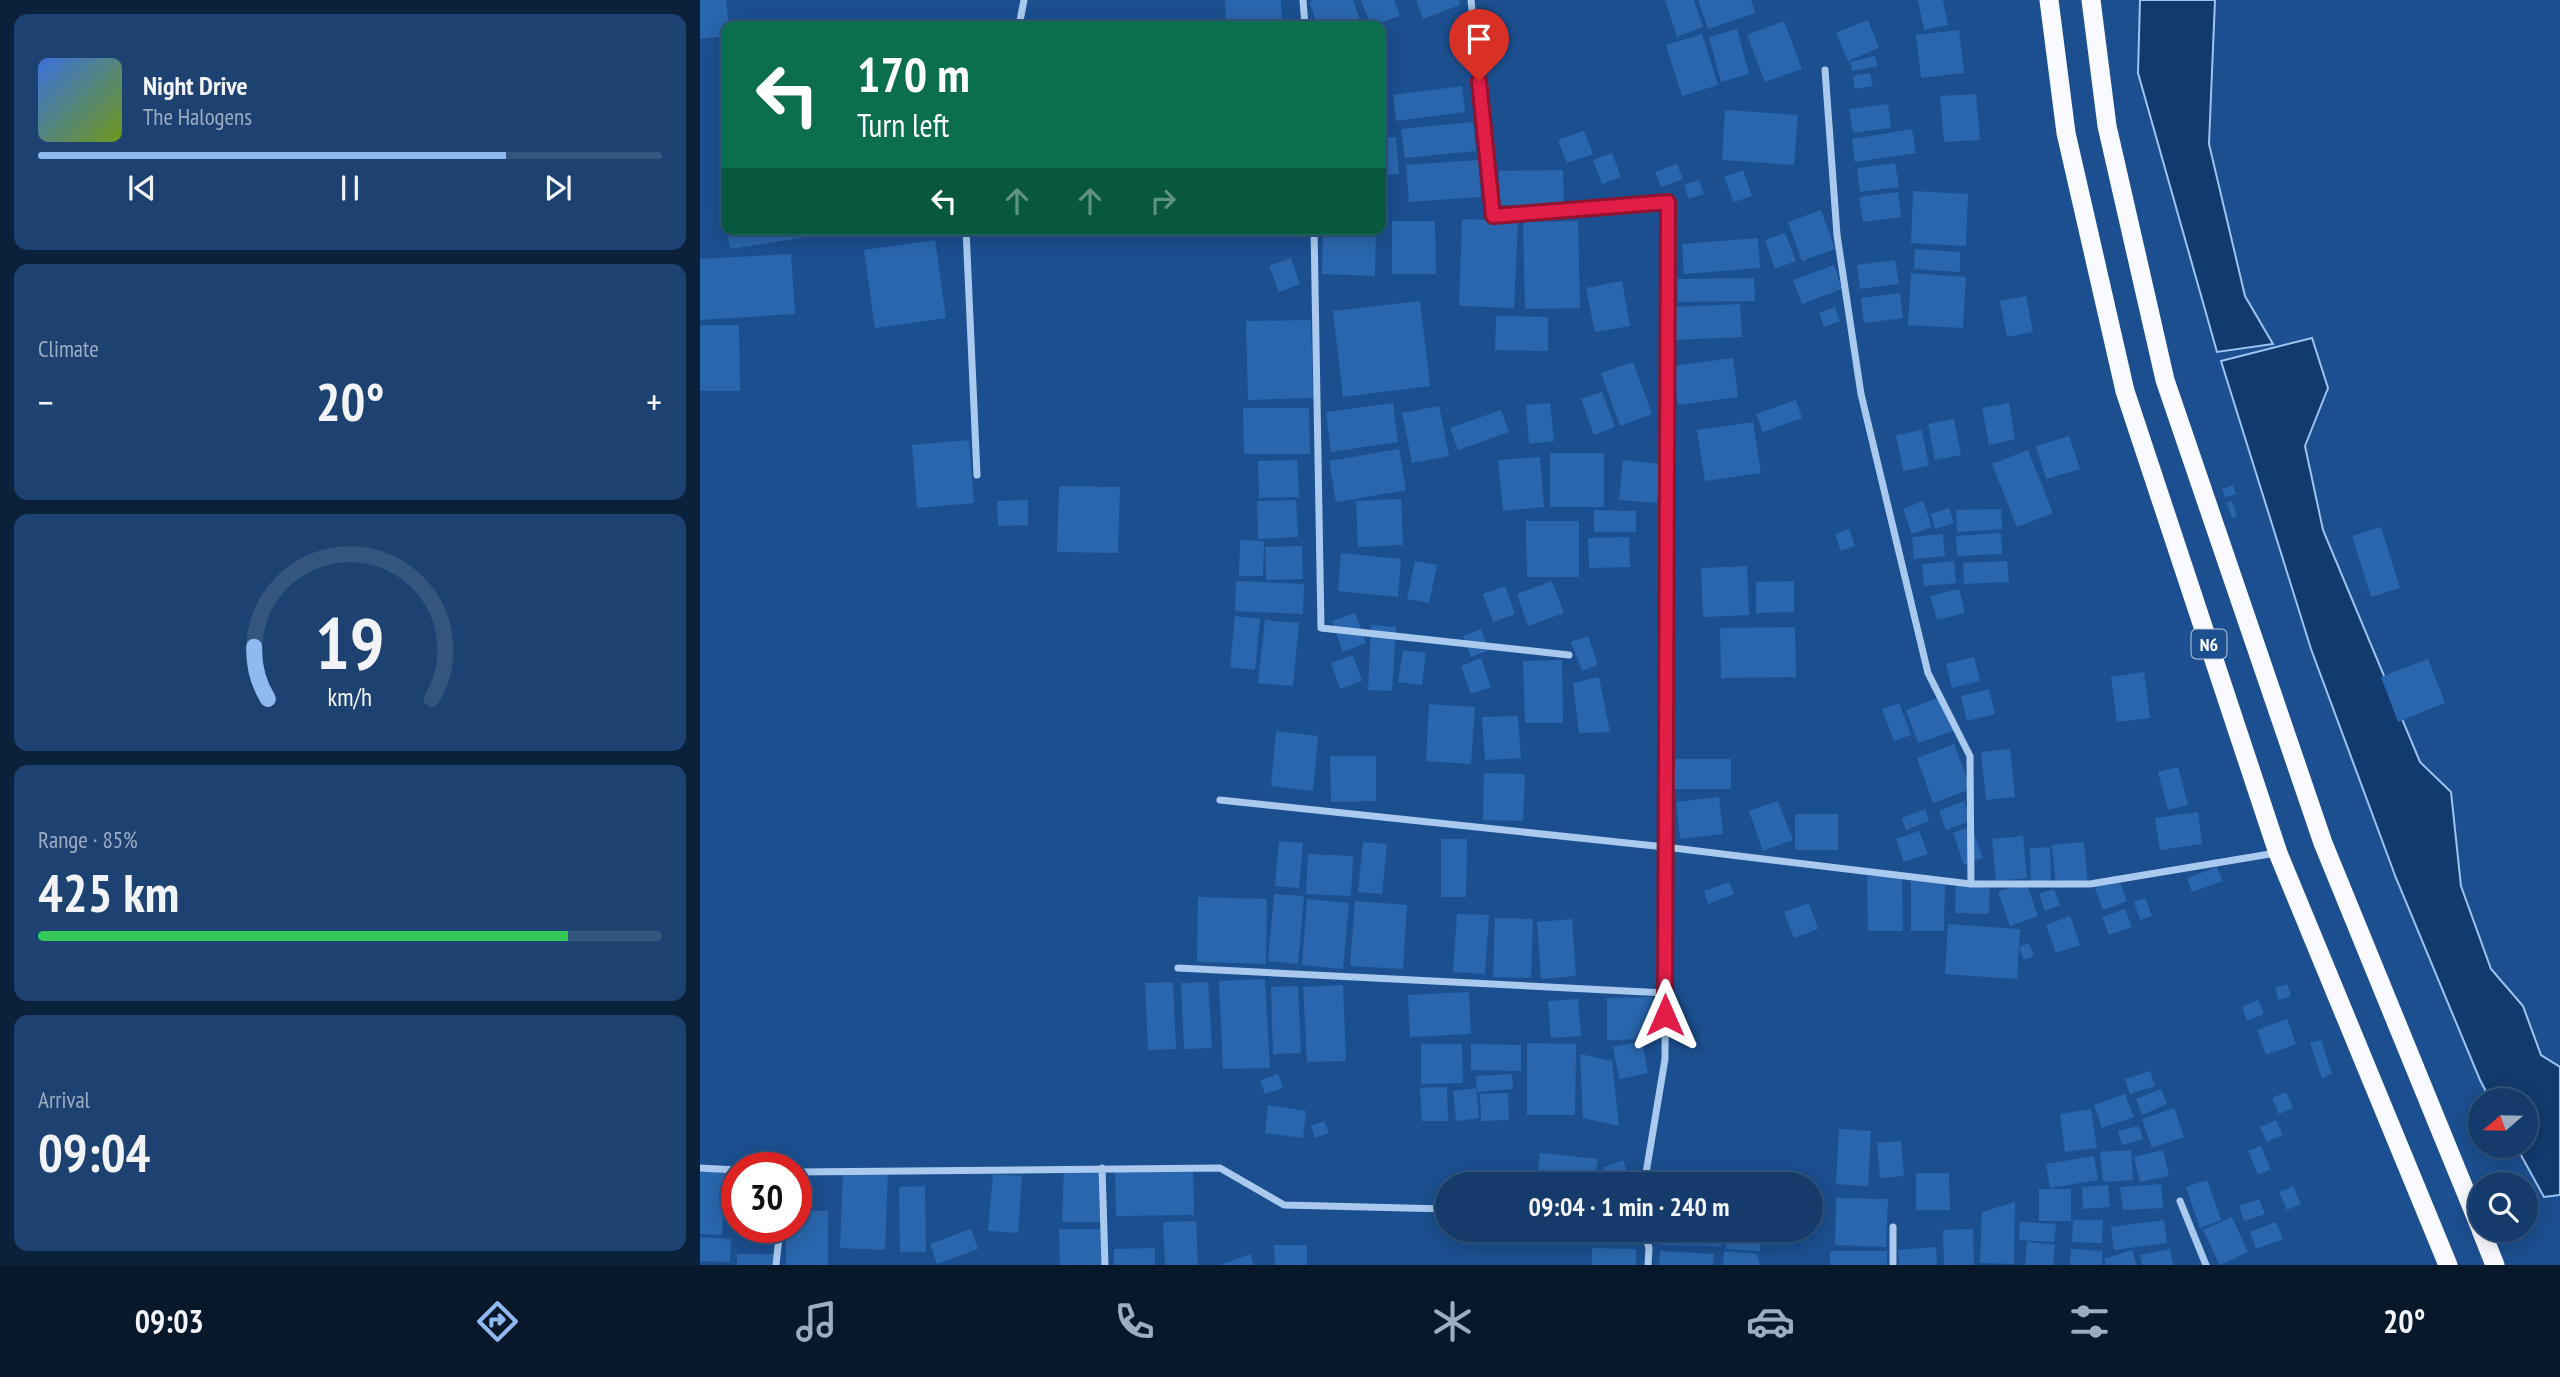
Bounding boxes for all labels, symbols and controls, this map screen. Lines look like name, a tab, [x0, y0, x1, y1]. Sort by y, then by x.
pin	[1449, 9, 1509, 81]
icon: arrive	[1460, 20, 1498, 58]
text: 170 m	[857, 42, 970, 106]
icon: left	[742, 49, 833, 140]
text: Night Drive	[143, 69, 248, 102]
text: The Halogens	[143, 102, 252, 131]
text: Turn left	[857, 104, 949, 146]
icon: previous	[123, 169, 161, 207]
icon: pause	[331, 169, 369, 207]
icon: next	[539, 169, 577, 207]
icon: left	[925, 182, 963, 220]
icon: ahead	[998, 182, 1036, 220]
icon: ahead	[1071, 182, 1109, 220]
icon: right	[1144, 182, 1182, 220]
text: Climate	[38, 334, 99, 363]
text: 20°	[316, 368, 384, 435]
text: −	[38, 377, 54, 426]
text: +	[646, 377, 662, 426]
text: 19	[315, 595, 385, 689]
road number: N6	[2192, 630, 2226, 658]
text: km/h	[328, 680, 372, 712]
text: Range · 85%	[38, 825, 138, 854]
text: 425 km	[38, 859, 179, 926]
position arrow	[1628, 978, 1702, 1052]
text: Arrival	[38, 1085, 90, 1114]
north arrow	[2468, 1088, 2538, 1158]
map controls	[2468, 1088, 2538, 1242]
text: 09:04	[38, 1119, 150, 1186]
speed limit sign: 30	[721, 1152, 812, 1243]
button: search	[2468, 1172, 2538, 1242]
text: 09:04 · 1 min · 240 m	[1529, 1190, 1729, 1223]
icon: directions	[473, 1297, 522, 1346]
icon: music	[792, 1297, 841, 1346]
icon: phone	[1110, 1297, 1159, 1346]
icon: climate	[1428, 1297, 1477, 1346]
icon: car	[1746, 1297, 1795, 1346]
icon: filters	[2065, 1297, 2114, 1346]
text: 09:03	[135, 1300, 204, 1342]
text: 20°	[2383, 1300, 2425, 1342]

